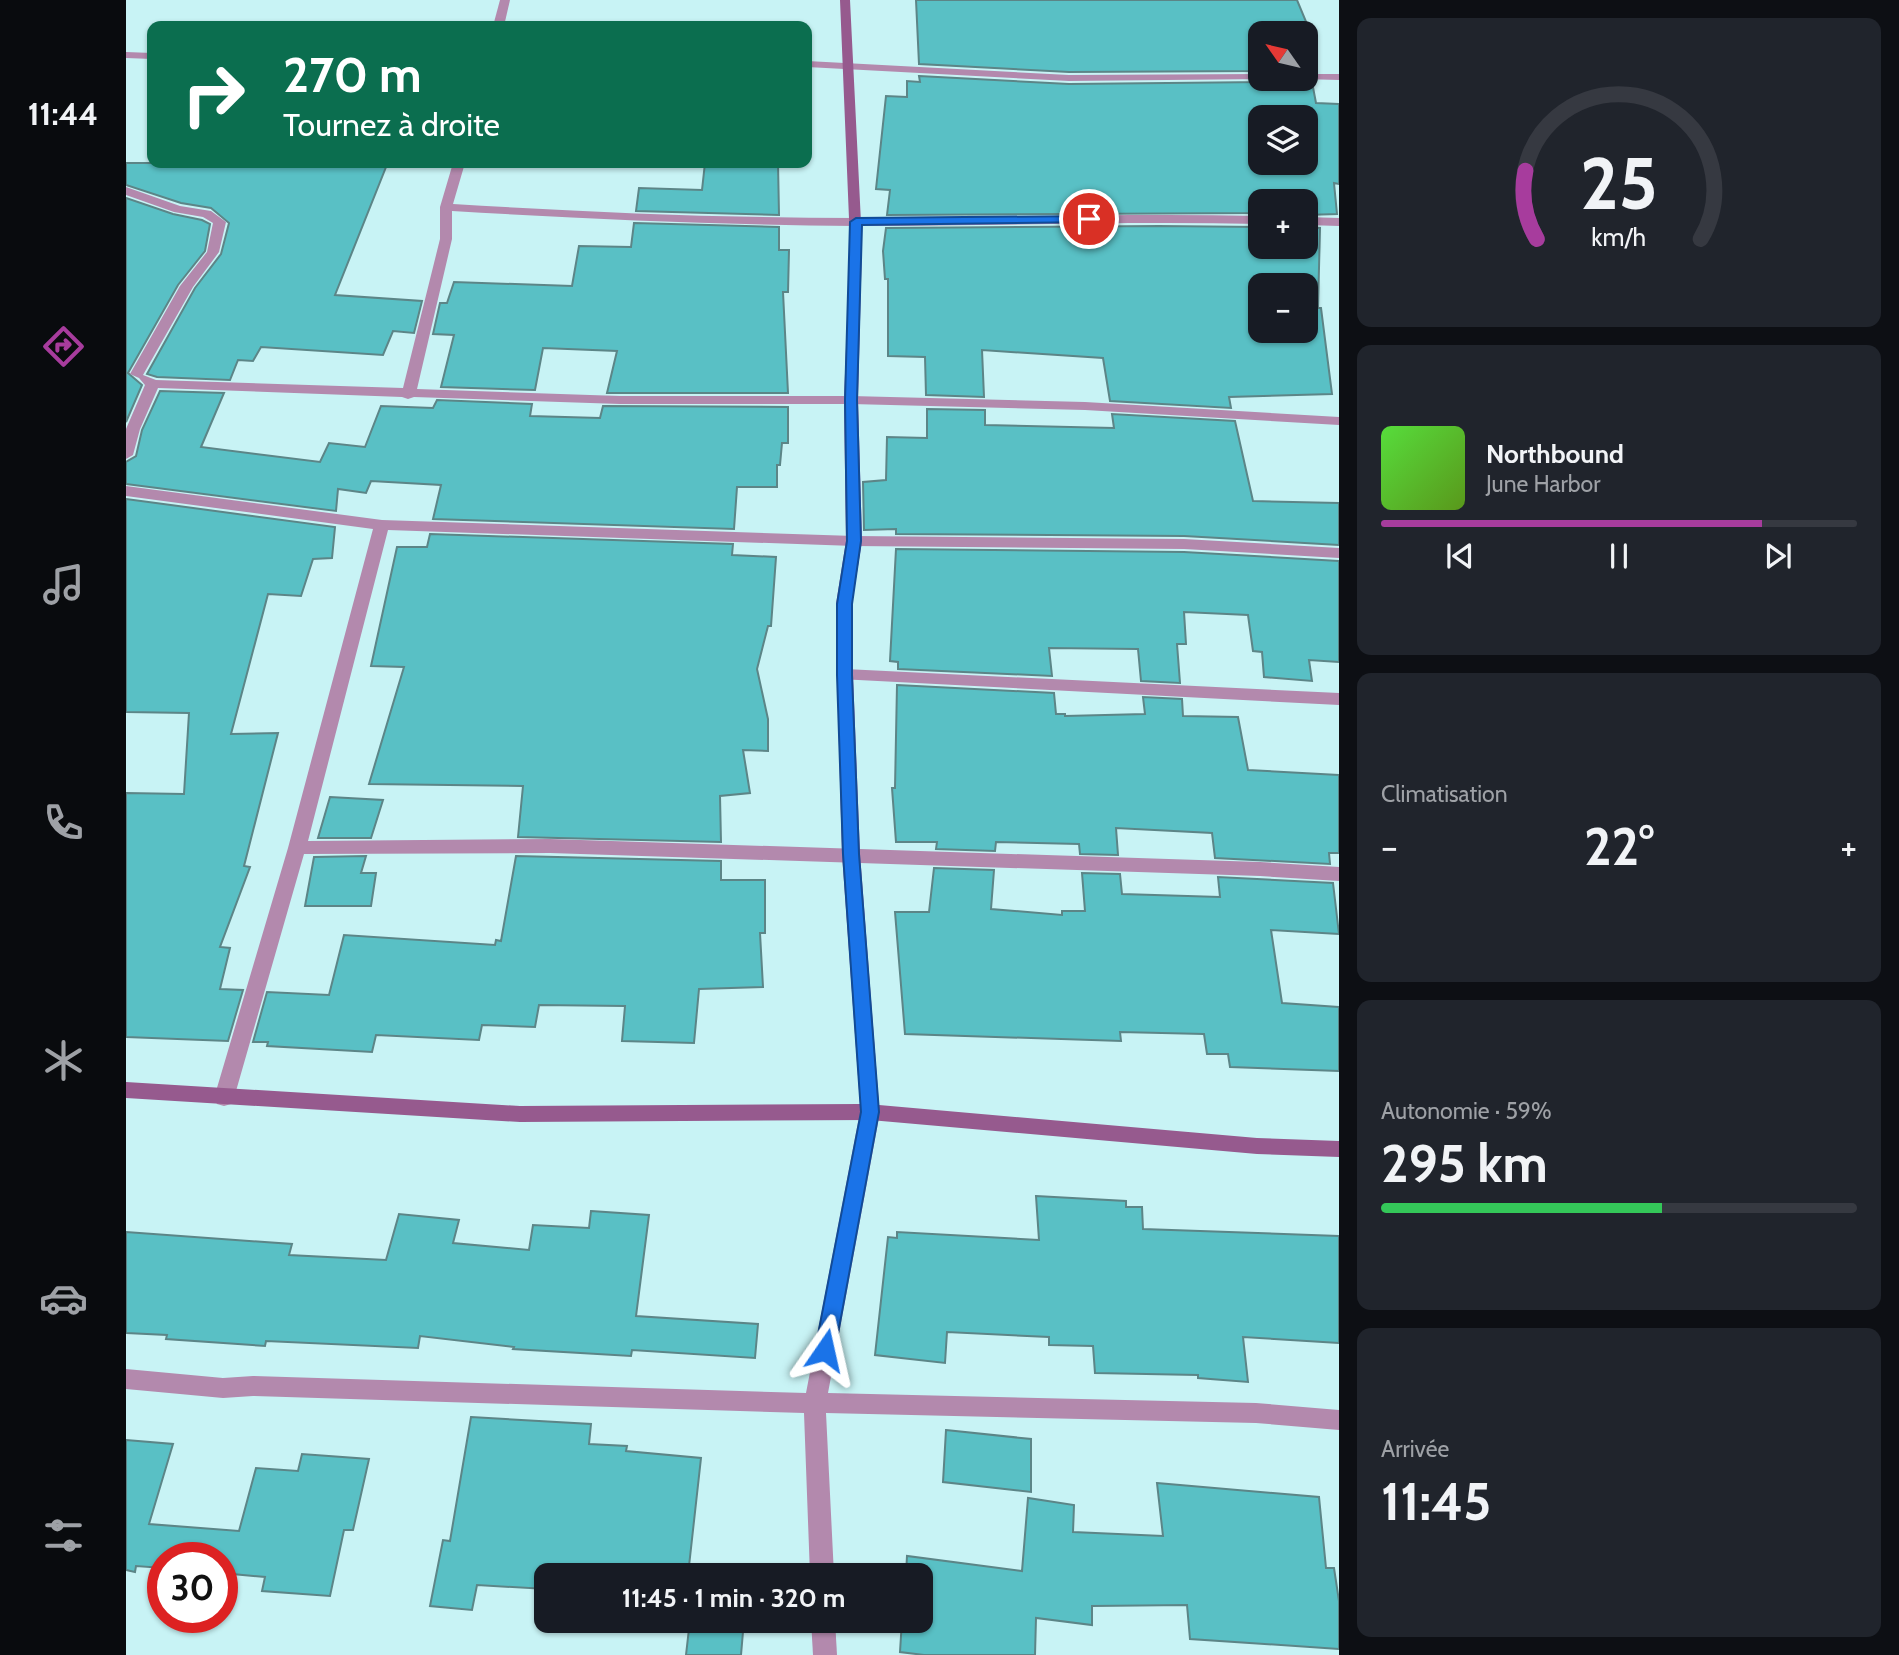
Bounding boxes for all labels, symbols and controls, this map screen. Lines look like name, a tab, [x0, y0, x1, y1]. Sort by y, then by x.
north arrow	[1248, 21, 1318, 91]
map controls	[1248, 21, 1318, 343]
text: 270 m	[283, 45, 422, 104]
icon: right	[168, 49, 259, 140]
text: 11:44	[28, 94, 98, 133]
text: Tournez à droite	[283, 105, 500, 144]
button: layers	[1248, 105, 1318, 175]
text: 25	[1580, 139, 1658, 227]
pin	[1059, 189, 1119, 249]
button: +	[1248, 189, 1318, 259]
icon: arrive	[1070, 200, 1108, 238]
text: km/h	[1592, 222, 1646, 252]
button: −	[1248, 273, 1318, 343]
icon: directions	[39, 322, 88, 371]
text: Northbound	[1486, 438, 1624, 470]
text: June Harbor	[1486, 470, 1600, 498]
icon: previous	[1441, 537, 1479, 575]
icon: pause	[1600, 537, 1638, 575]
icon: next	[1759, 537, 1797, 575]
icon: music	[39, 560, 88, 609]
text: Climatisation	[1381, 780, 1508, 808]
icon: phone	[39, 798, 88, 847]
text: 22°	[1584, 815, 1654, 878]
text: −	[1381, 823, 1398, 870]
text: +	[1840, 823, 1857, 870]
icon: climate	[39, 1036, 88, 1085]
text: Autonomie · 59%	[1381, 1097, 1552, 1125]
text: 295 km	[1381, 1132, 1548, 1195]
icon: car	[39, 1274, 88, 1323]
position arrow	[788, 1313, 862, 1387]
text: Arrivée	[1381, 1435, 1449, 1463]
text: 11:45	[1381, 1470, 1491, 1533]
icon: filters	[39, 1511, 88, 1560]
speed limit sign: 30	[147, 1542, 238, 1633]
text: 11:45 · 1 min · 320 m	[622, 1582, 845, 1614]

